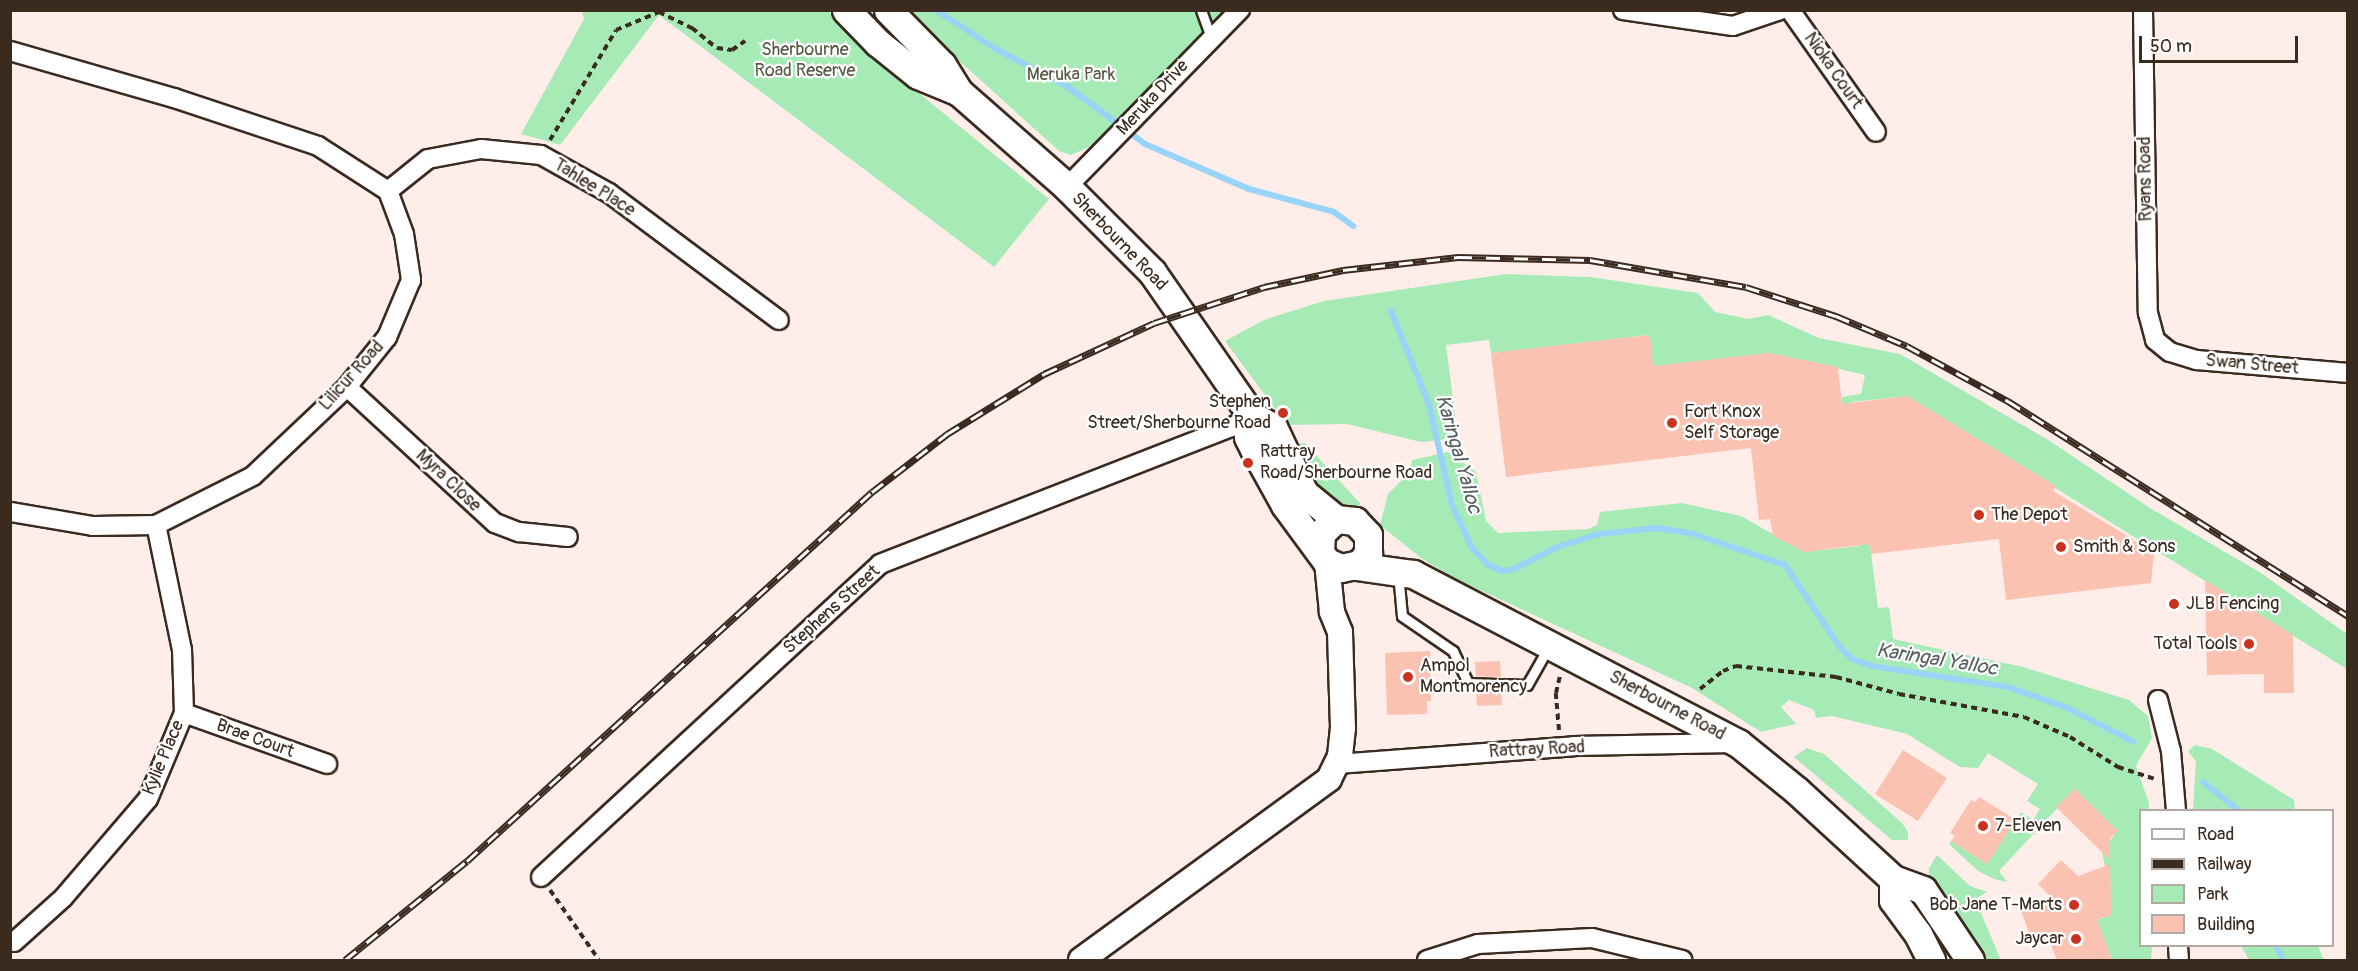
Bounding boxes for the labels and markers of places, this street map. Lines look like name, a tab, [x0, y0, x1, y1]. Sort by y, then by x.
place label: Stephen Street/Sherbourne Road	[1087, 392, 1271, 434]
place label: Fort Knox Self Storage	[1684, 402, 1779, 444]
marker: Stephen Street/Sherbourne Road	[1276, 406, 1290, 420]
marker: Fort Knox Self Storage	[1665, 416, 1679, 430]
place label: Rattray Road/Sherbourne Road	[1260, 442, 1432, 484]
marker: Rattray Road/Sherbourne Road	[1241, 456, 1255, 470]
place label: The Depot	[1991, 504, 2068, 526]
marker: The Depot	[1972, 508, 1986, 522]
place label: Smith & Sons	[2073, 536, 2175, 558]
marker: Smith & Sons	[2054, 540, 2068, 554]
place label: JLB Fencing	[2186, 593, 2279, 615]
marker: JLB Fencing	[2167, 597, 2181, 611]
place label: Total Tools	[2153, 633, 2237, 655]
marker: Total Tools	[2242, 637, 2256, 651]
place label: Ampol Montmorency	[1420, 656, 1527, 698]
marker: Ampol Montmorency	[1401, 670, 1415, 684]
place label: 7-Eleven	[1995, 815, 2062, 837]
marker: 7-Eleven	[1976, 819, 1990, 833]
place label: Bob Jane T-Marts	[1929, 894, 2062, 916]
marker: Bob Jane T-Marts	[2067, 898, 2081, 912]
place label: Jaycar	[2015, 928, 2064, 950]
marker: Jaycar	[2069, 932, 2083, 946]

